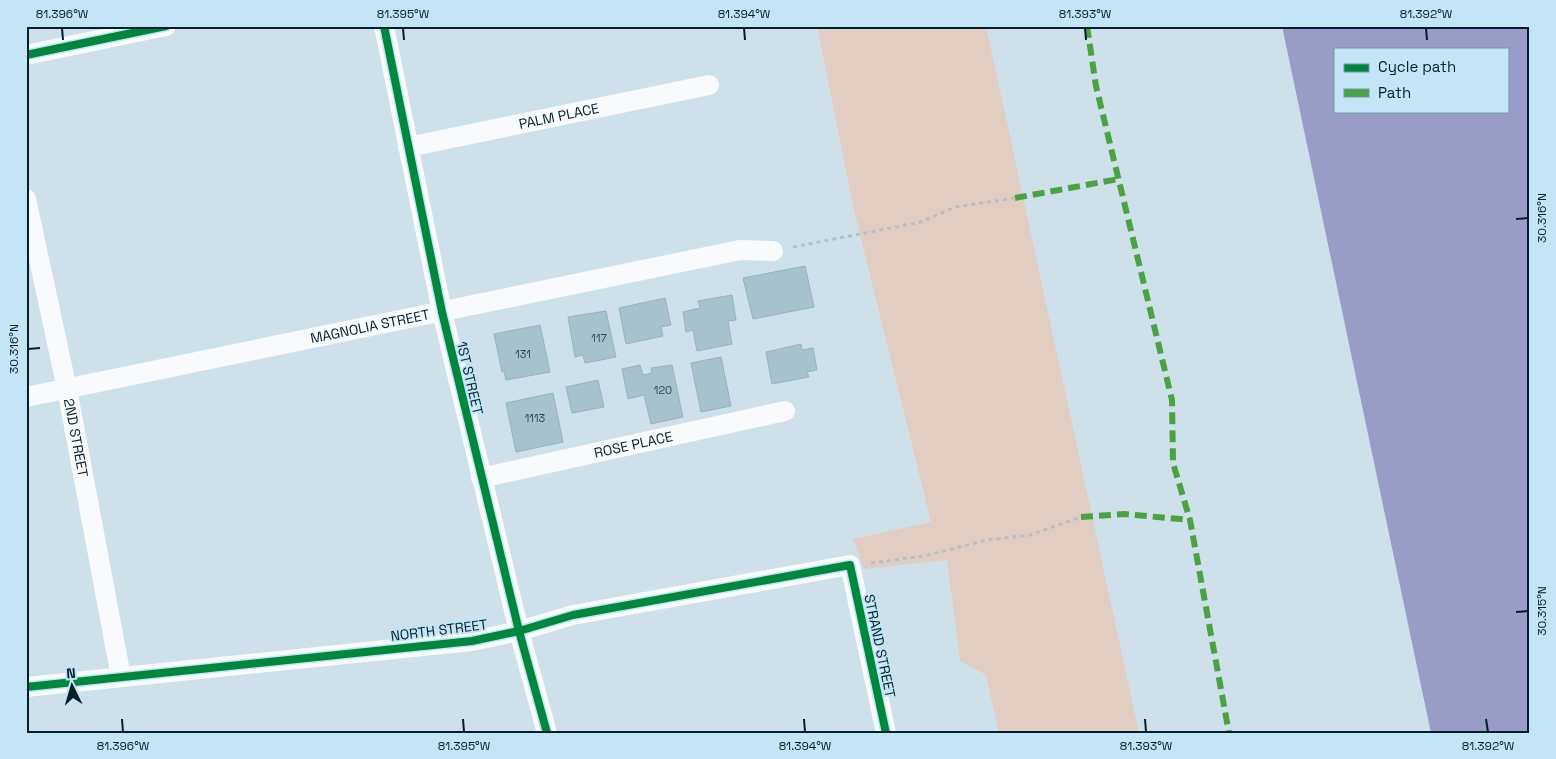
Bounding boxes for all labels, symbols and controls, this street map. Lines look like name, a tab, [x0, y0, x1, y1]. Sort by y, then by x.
text: 81.396°W	[36, 6, 89, 22]
text: 81.395°W	[377, 6, 430, 22]
text: 81.394°W	[718, 6, 771, 22]
text: 81.393°W	[1059, 6, 1112, 22]
text: 81.392°W	[1400, 6, 1453, 22]
legend	[1334, 48, 1508, 112]
text: Cycle path	[1378, 57, 1456, 76]
text: Path	[1378, 83, 1411, 102]
street label: PALM PLACE	[517, 99, 601, 133]
text: 30.316°N	[1534, 193, 1550, 243]
street label: MAGNOLIA STREET	[309, 305, 431, 347]
text: 30.316°N	[6, 324, 22, 374]
house number: 117	[591, 331, 607, 345]
street label: 1ST STREET	[453, 340, 487, 416]
house number: 131	[515, 347, 531, 361]
house number: 120	[654, 383, 672, 397]
street label: 2ND STREET	[60, 397, 92, 479]
house number: 1113	[525, 411, 546, 425]
street label: ROSE PLACE	[592, 427, 674, 462]
text: 30.315°N	[1534, 586, 1550, 636]
street label: STRAND STREET	[860, 593, 900, 699]
street label: NORTH STREET	[389, 615, 489, 645]
north arrow	[48, 662, 98, 712]
text: N	[65, 664, 76, 682]
text: 81.396°W	[97, 738, 150, 754]
text: 81.395°W	[438, 738, 491, 754]
text: 81.394°W	[779, 738, 832, 754]
text: 81.393°W	[1120, 738, 1173, 754]
text: 81.392°W	[1462, 738, 1515, 754]

